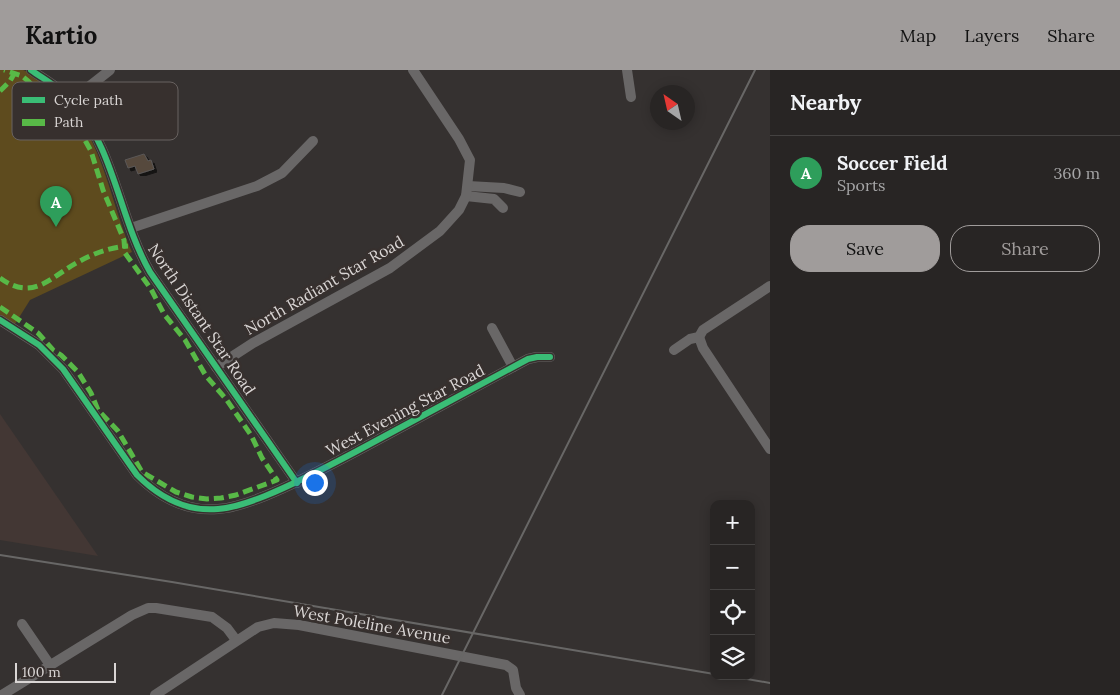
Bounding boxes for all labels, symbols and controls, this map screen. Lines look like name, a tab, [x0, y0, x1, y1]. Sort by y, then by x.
text: Kartio	[25, 20, 97, 51]
text: Map	[900, 24, 936, 47]
text: Layers	[964, 24, 1019, 47]
text: Share	[1047, 24, 1095, 47]
legend	[12, 82, 178, 140]
north arrow	[650, 85, 695, 130]
text: Nearby	[790, 89, 861, 116]
text: Cycle path	[54, 91, 123, 109]
text: Path	[54, 113, 83, 131]
text: Soccer Field	[837, 151, 947, 175]
text: A	[801, 163, 811, 183]
text: 360 m	[1053, 163, 1100, 183]
text: Sports	[837, 175, 886, 195]
pin: A	[40, 186, 72, 227]
button: Save	[790, 225, 940, 272]
button: Share	[950, 225, 1100, 272]
street label: North Radiant Star Road	[241, 231, 408, 339]
street label: North Distant Star Road	[144, 239, 260, 399]
street label: West Evening Star Road	[322, 359, 488, 460]
your location	[302, 470, 328, 496]
map controls	[710, 500, 755, 680]
button: +	[710, 500, 755, 545]
button: −	[710, 545, 755, 590]
button: locate	[710, 590, 755, 635]
street label: West Poleline Avenue	[292, 600, 453, 648]
button: layers	[710, 635, 755, 680]
scale bar	[15, 660, 116, 683]
text: 100 m	[22, 663, 61, 681]

